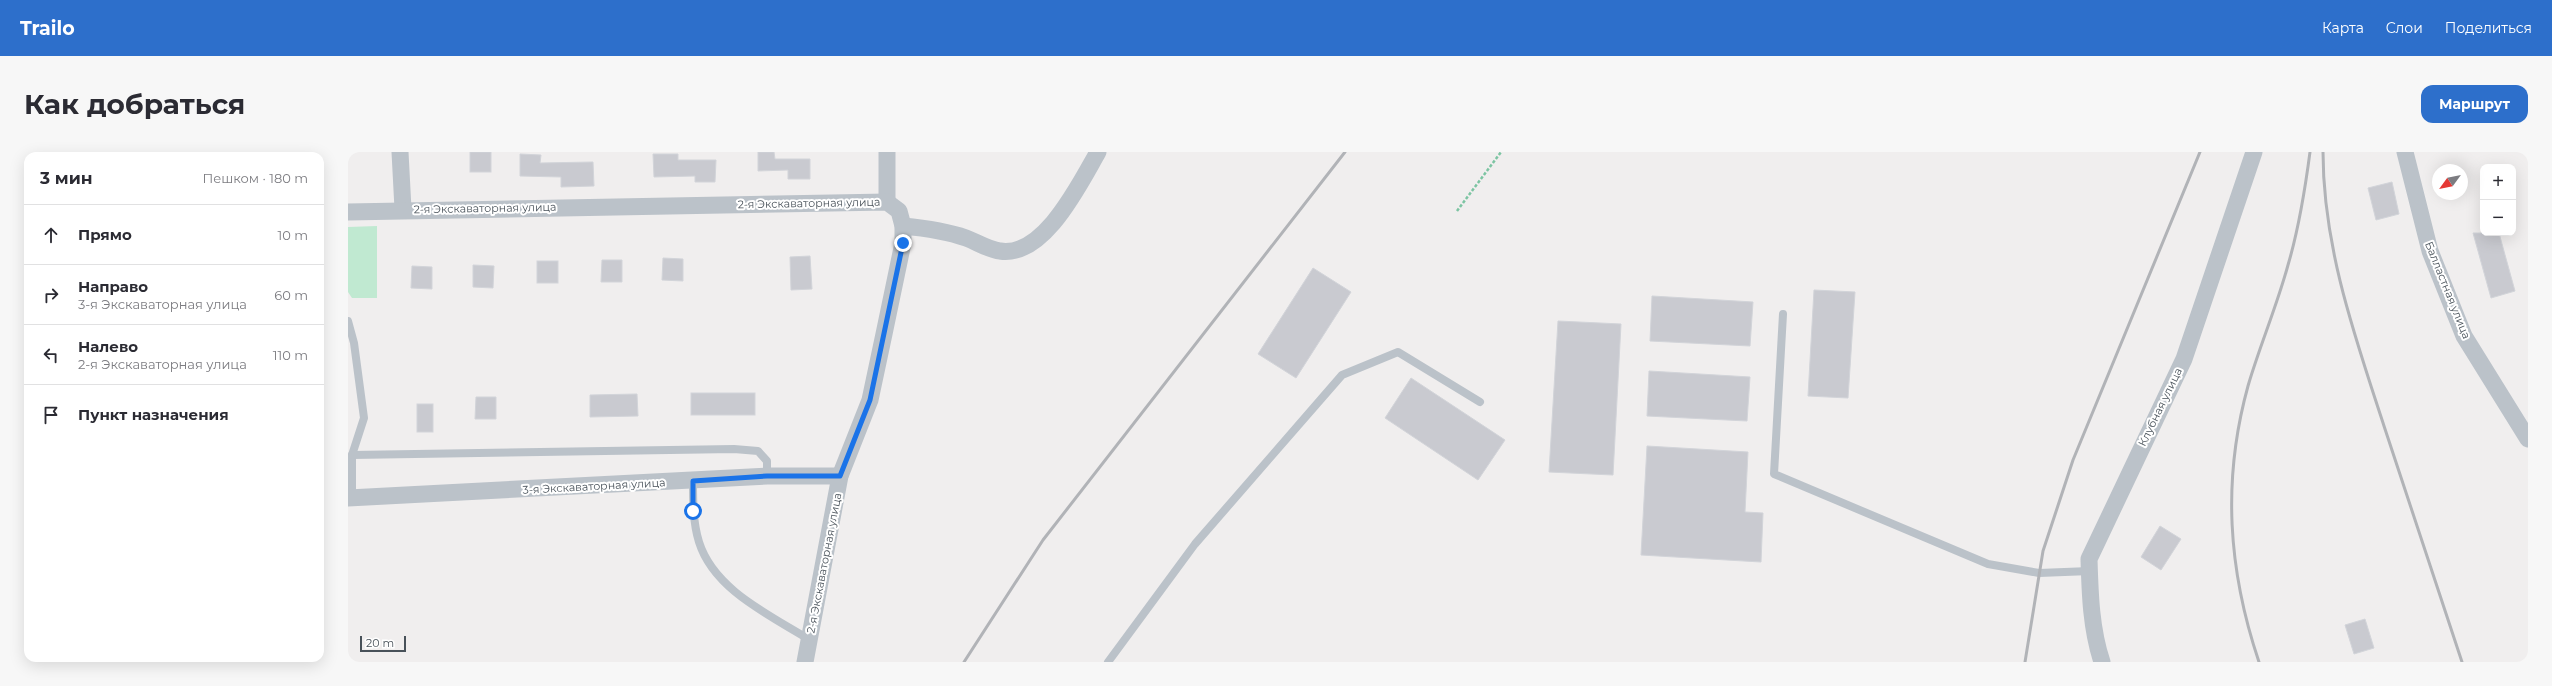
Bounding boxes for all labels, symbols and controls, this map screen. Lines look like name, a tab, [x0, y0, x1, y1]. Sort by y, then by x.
text: Trailo	[20, 17, 75, 40]
text: Карта	[2322, 19, 2364, 37]
text: Слои	[2386, 19, 2423, 37]
text: Поделиться	[2445, 19, 2532, 37]
button: Маршрут	[2421, 85, 2528, 123]
text: Как добраться	[24, 87, 245, 121]
north arrow	[2432, 164, 2468, 200]
map controls	[2480, 164, 2516, 236]
button: +	[2480, 164, 2516, 200]
text: 3 мин	[40, 168, 93, 188]
text: Пешком · 180 m	[202, 170, 308, 186]
street label: 2-я Экскаваторная улица	[737, 195, 881, 211]
street label: 2-я Экскаваторная улица	[413, 200, 557, 216]
button: −	[2480, 200, 2516, 236]
icon: ahead	[40, 224, 62, 246]
text: Прямо	[78, 225, 132, 244]
text: 10 m	[278, 227, 308, 243]
route end	[894, 234, 912, 252]
street label: Балластная улица	[2422, 239, 2474, 341]
text: Направо	[78, 277, 148, 296]
icon: right	[40, 284, 62, 306]
text: 60 m	[274, 287, 308, 303]
text: 3-я Экскаваторная улица	[78, 296, 247, 312]
text: Налево	[78, 337, 138, 356]
icon: left	[40, 344, 62, 366]
text: 110 m	[273, 347, 308, 363]
text: 2-я Экскаваторная улица	[78, 356, 247, 372]
street label: Клубная улица	[2135, 365, 2185, 449]
icon: arrive	[40, 404, 62, 426]
text: Пункт назначения	[78, 405, 229, 424]
street label: 3-я Экскаваторная улица	[522, 475, 666, 497]
street label: 2-я Экскаваторная улица	[804, 492, 844, 634]
route start	[684, 502, 702, 520]
scale bar	[360, 634, 406, 653]
text: 20 m	[366, 636, 394, 650]

